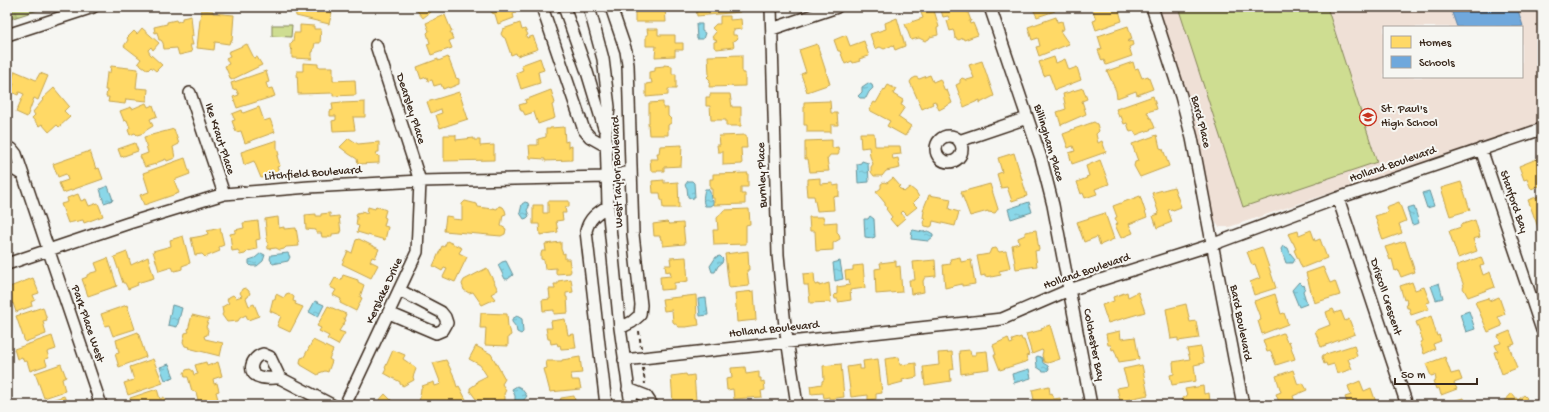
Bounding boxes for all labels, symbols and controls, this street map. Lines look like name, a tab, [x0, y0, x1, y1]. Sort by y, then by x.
legend	[1383, 26, 1523, 78]
text: Homes	[1419, 37, 1452, 51]
text: Schools	[1419, 57, 1455, 71]
street label: Dearsley Place	[392, 71, 428, 147]
street label: Bard Place	[1187, 94, 1213, 150]
street label: Ike Kraut Place	[201, 101, 237, 177]
street label: Billingham Place	[1029, 102, 1067, 184]
place label: St. Paul's High School	[1381, 103, 1438, 131]
school or university icon: St. Paul's High School	[1358, 107, 1378, 127]
street label: West Taylor Boulevard	[609, 115, 627, 228]
street label: Burnley Place	[755, 141, 771, 209]
street label: Holland Boulevard	[1348, 143, 1439, 186]
street label: Litchfield Boulevard	[264, 164, 363, 184]
street label: Stanford Bay	[1496, 169, 1530, 235]
street label: Holland Boulevard	[1042, 250, 1133, 293]
street label: Kerslake Drive	[364, 255, 407, 326]
street label: Driscoll Crescent	[1366, 256, 1404, 338]
street label: Park Place West	[67, 283, 107, 365]
street label: Bard Boulevard	[1226, 283, 1254, 363]
street label: Colchester Bay	[1079, 308, 1107, 382]
street label: Holland Boulevard	[728, 318, 821, 342]
scale bar	[1395, 360, 1477, 386]
text: 50 m	[1401, 369, 1426, 383]

